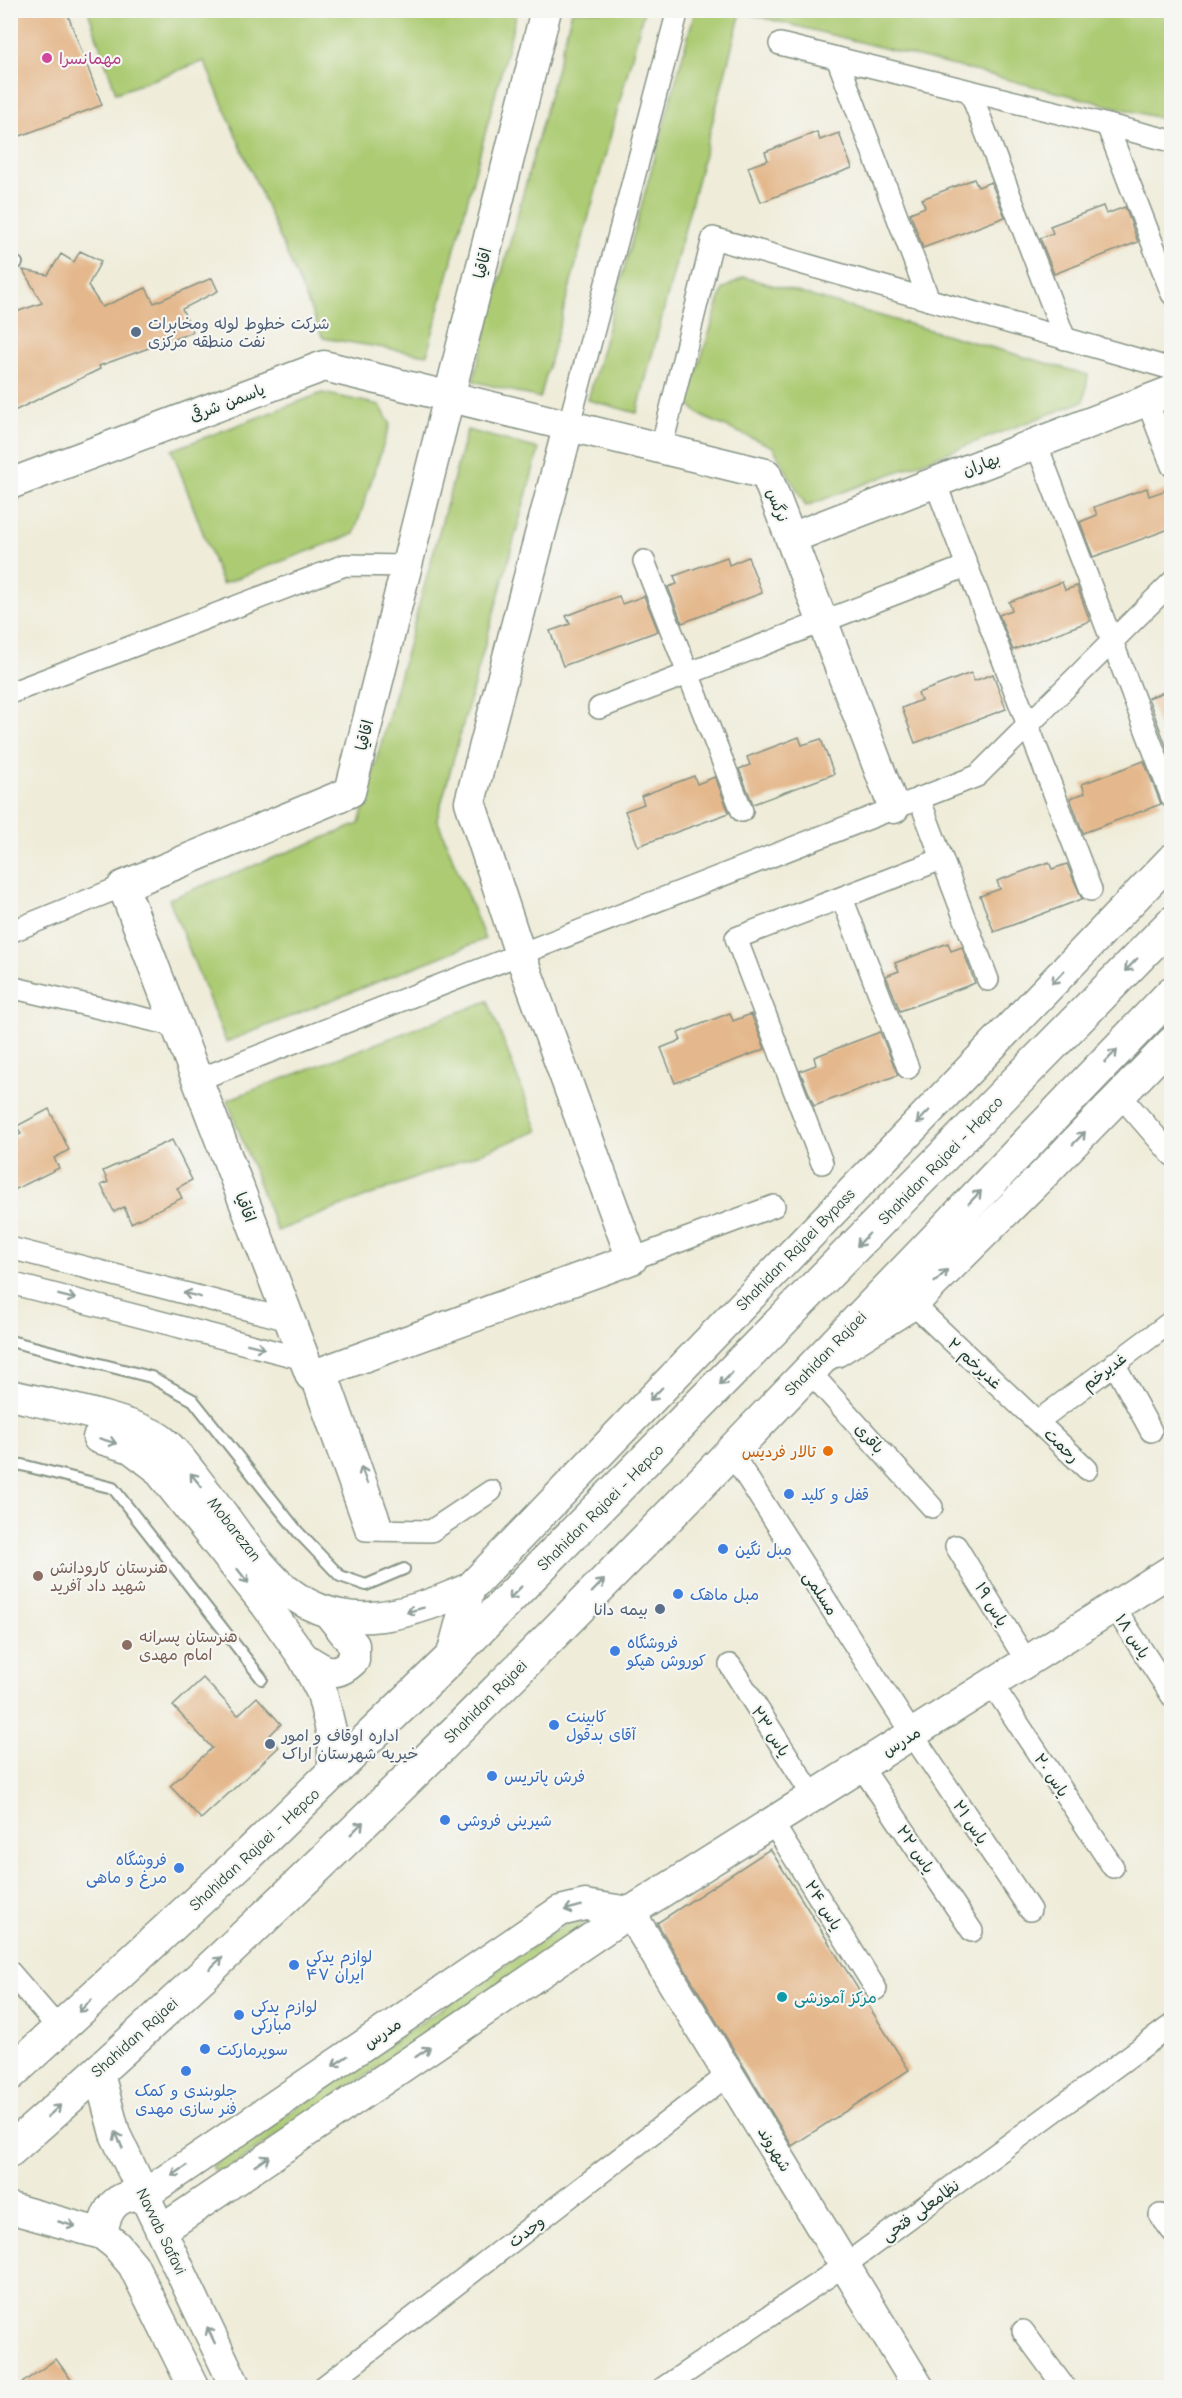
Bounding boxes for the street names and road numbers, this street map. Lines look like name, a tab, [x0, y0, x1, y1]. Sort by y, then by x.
street label: اقاقیا	[471, 246, 495, 280]
street label: یاسمن شرقی	[187, 379, 267, 425]
street label: بهاران	[960, 450, 1003, 480]
street label: نرگس	[762, 486, 793, 525]
street label: اقاقیا	[353, 718, 377, 752]
street label: Shahidan Rajaei - Hepco	[875, 1093, 1007, 1229]
street label: Shahidan Rajaei Bypass	[733, 1185, 859, 1314]
street label: اقاقیا	[231, 1190, 259, 1225]
street label: Shahidan Rajaei	[781, 1308, 870, 1400]
street label: غدیرخم ۲	[942, 1334, 1005, 1395]
street label: غدیرخم	[1079, 1349, 1132, 1397]
street label: باقری	[851, 1420, 887, 1457]
street label: رحمت	[1040, 1425, 1082, 1467]
street label: Shahidan Rajaei - Hepco	[534, 1441, 668, 1575]
street label: Mobarezan	[204, 1494, 265, 1565]
street label: مسلمی	[798, 1568, 841, 1619]
street label: یاس ۱۹	[971, 1579, 1011, 1630]
street label: یاس ۱۸	[1111, 1611, 1153, 1662]
street label: Shahidan Rajaei	[440, 1656, 531, 1747]
street label: یاس ۲۳	[747, 1703, 793, 1760]
street label: مدرس	[879, 1723, 924, 1760]
street label: یاس ۲۰	[1030, 1750, 1072, 1801]
street label: Shahidan Rajaei - Hepco	[186, 1785, 324, 1915]
street label: یاس ۲۱	[949, 1797, 991, 1848]
street label: یاس ۲۲	[893, 1822, 938, 1877]
street label: یاس ۲۴	[801, 1877, 845, 1934]
street label: Shahidan Rajaei	[88, 1994, 182, 2081]
street label: مدرس	[360, 2015, 405, 2053]
street label: شهروند	[754, 2124, 794, 2175]
street label: نظامعلی فتحی	[878, 2177, 964, 2246]
street label: Navvab Safavi	[132, 2185, 190, 2278]
street label: وحدت	[505, 2212, 548, 2251]

